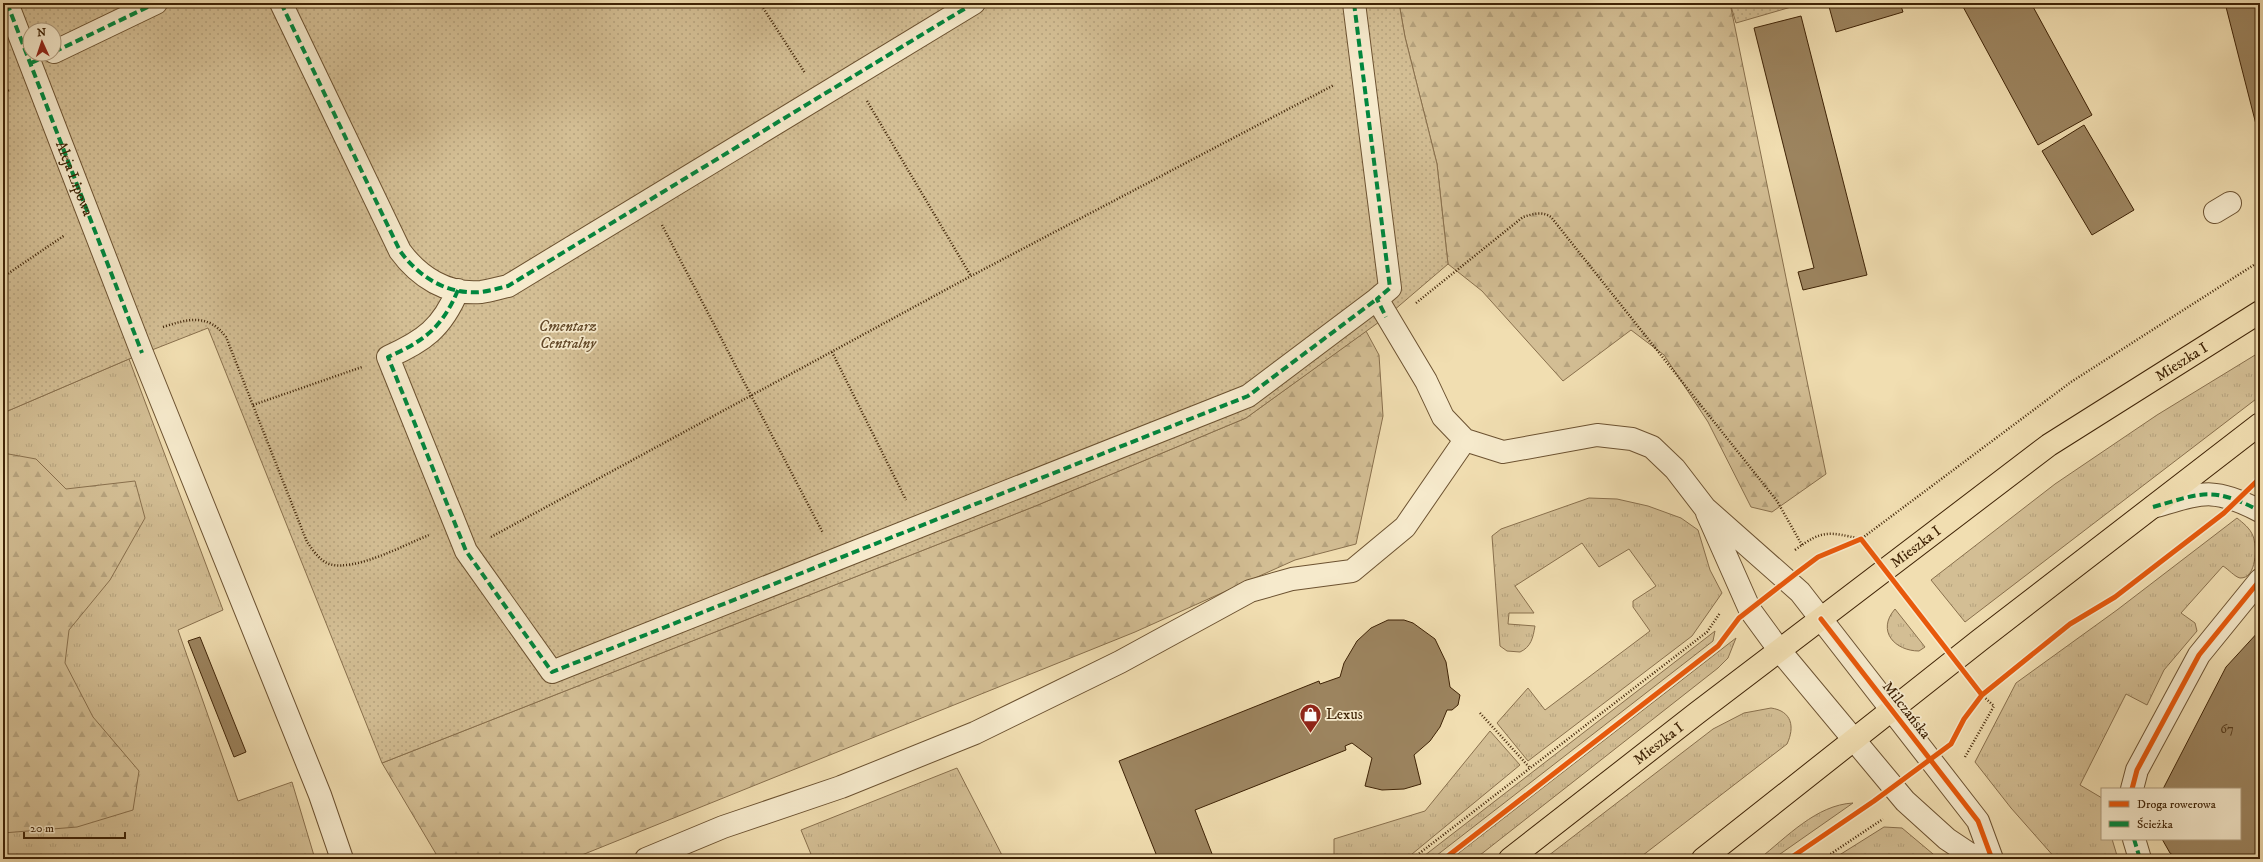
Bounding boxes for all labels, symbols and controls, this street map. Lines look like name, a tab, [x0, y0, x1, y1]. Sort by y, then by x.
north arrow	[22, 22, 62, 62]
text: N	[37, 26, 46, 40]
street label: Aleja Lipowa	[51, 138, 97, 219]
park label: Cmentarz Centralny	[539, 317, 597, 353]
street label: Mieszka I	[2152, 338, 2211, 386]
street label: Mieszka I	[1887, 522, 1945, 572]
street label: Milczańska	[1878, 678, 1935, 743]
shop icon: Lexus	[1298, 701, 1324, 734]
place label: Lexus	[1326, 705, 1363, 724]
street label: Mieszka I	[1630, 718, 1687, 769]
house number: 67	[2220, 721, 2234, 737]
legend	[2101, 788, 2241, 840]
text: Droga rowerowa	[2137, 797, 2217, 812]
scale bar	[24, 814, 125, 840]
text: Ścieżka	[2137, 817, 2174, 832]
text: 20 m	[30, 821, 54, 836]

